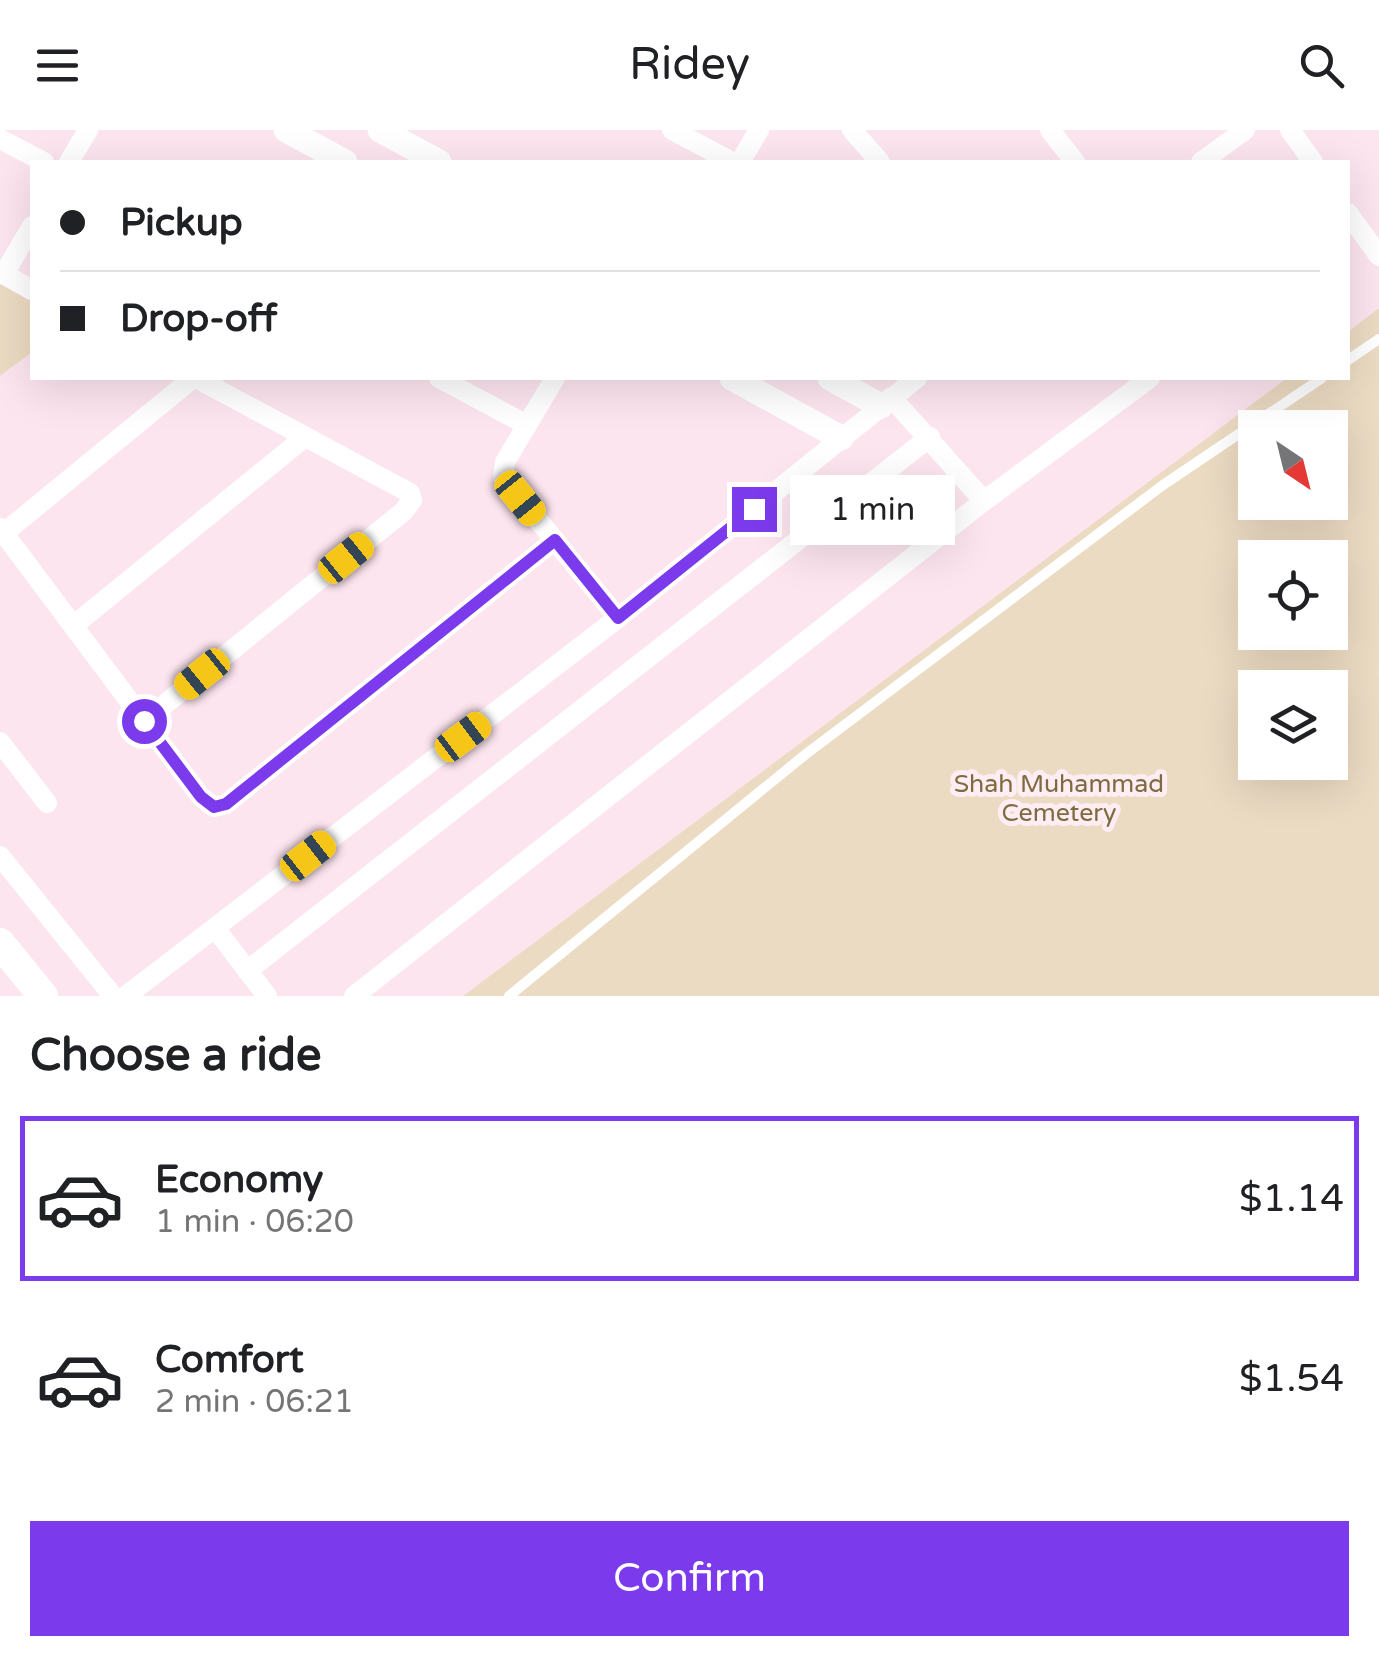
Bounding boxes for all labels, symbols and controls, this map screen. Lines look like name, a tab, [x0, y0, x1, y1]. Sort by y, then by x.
icon: menu	[30, 38, 85, 93]
text: Ridey	[629, 38, 750, 92]
icon: search	[1294, 38, 1349, 93]
text: Pickup	[120, 200, 243, 246]
text: Drop-off	[120, 296, 277, 342]
north arrow	[1238, 410, 1348, 520]
map controls	[1238, 410, 1348, 780]
car	[489, 465, 551, 531]
callout: 1 min	[789, 474, 954, 544]
route end	[732, 487, 777, 532]
text: 1 min	[830, 491, 915, 529]
car	[313, 527, 379, 589]
button: locate	[1238, 540, 1348, 650]
car	[169, 643, 235, 705]
button: layers	[1238, 670, 1348, 780]
route start	[122, 699, 167, 744]
car	[430, 707, 496, 767]
park label: Shah Muhammad Cemetery	[954, 769, 1164, 828]
car	[275, 826, 341, 886]
text: Choose a ride	[30, 1029, 321, 1083]
icon: car	[35, 1154, 125, 1244]
text: Economy	[155, 1157, 323, 1203]
text: $1.14	[1239, 1176, 1344, 1222]
text: 1 min · 06:20	[155, 1203, 354, 1241]
icon: car	[35, 1334, 125, 1424]
text: Comfort	[155, 1337, 304, 1383]
text: $1.54	[1239, 1356, 1344, 1402]
text: 2 min · 06:21	[155, 1383, 354, 1421]
button: Confirm	[30, 1521, 1349, 1636]

